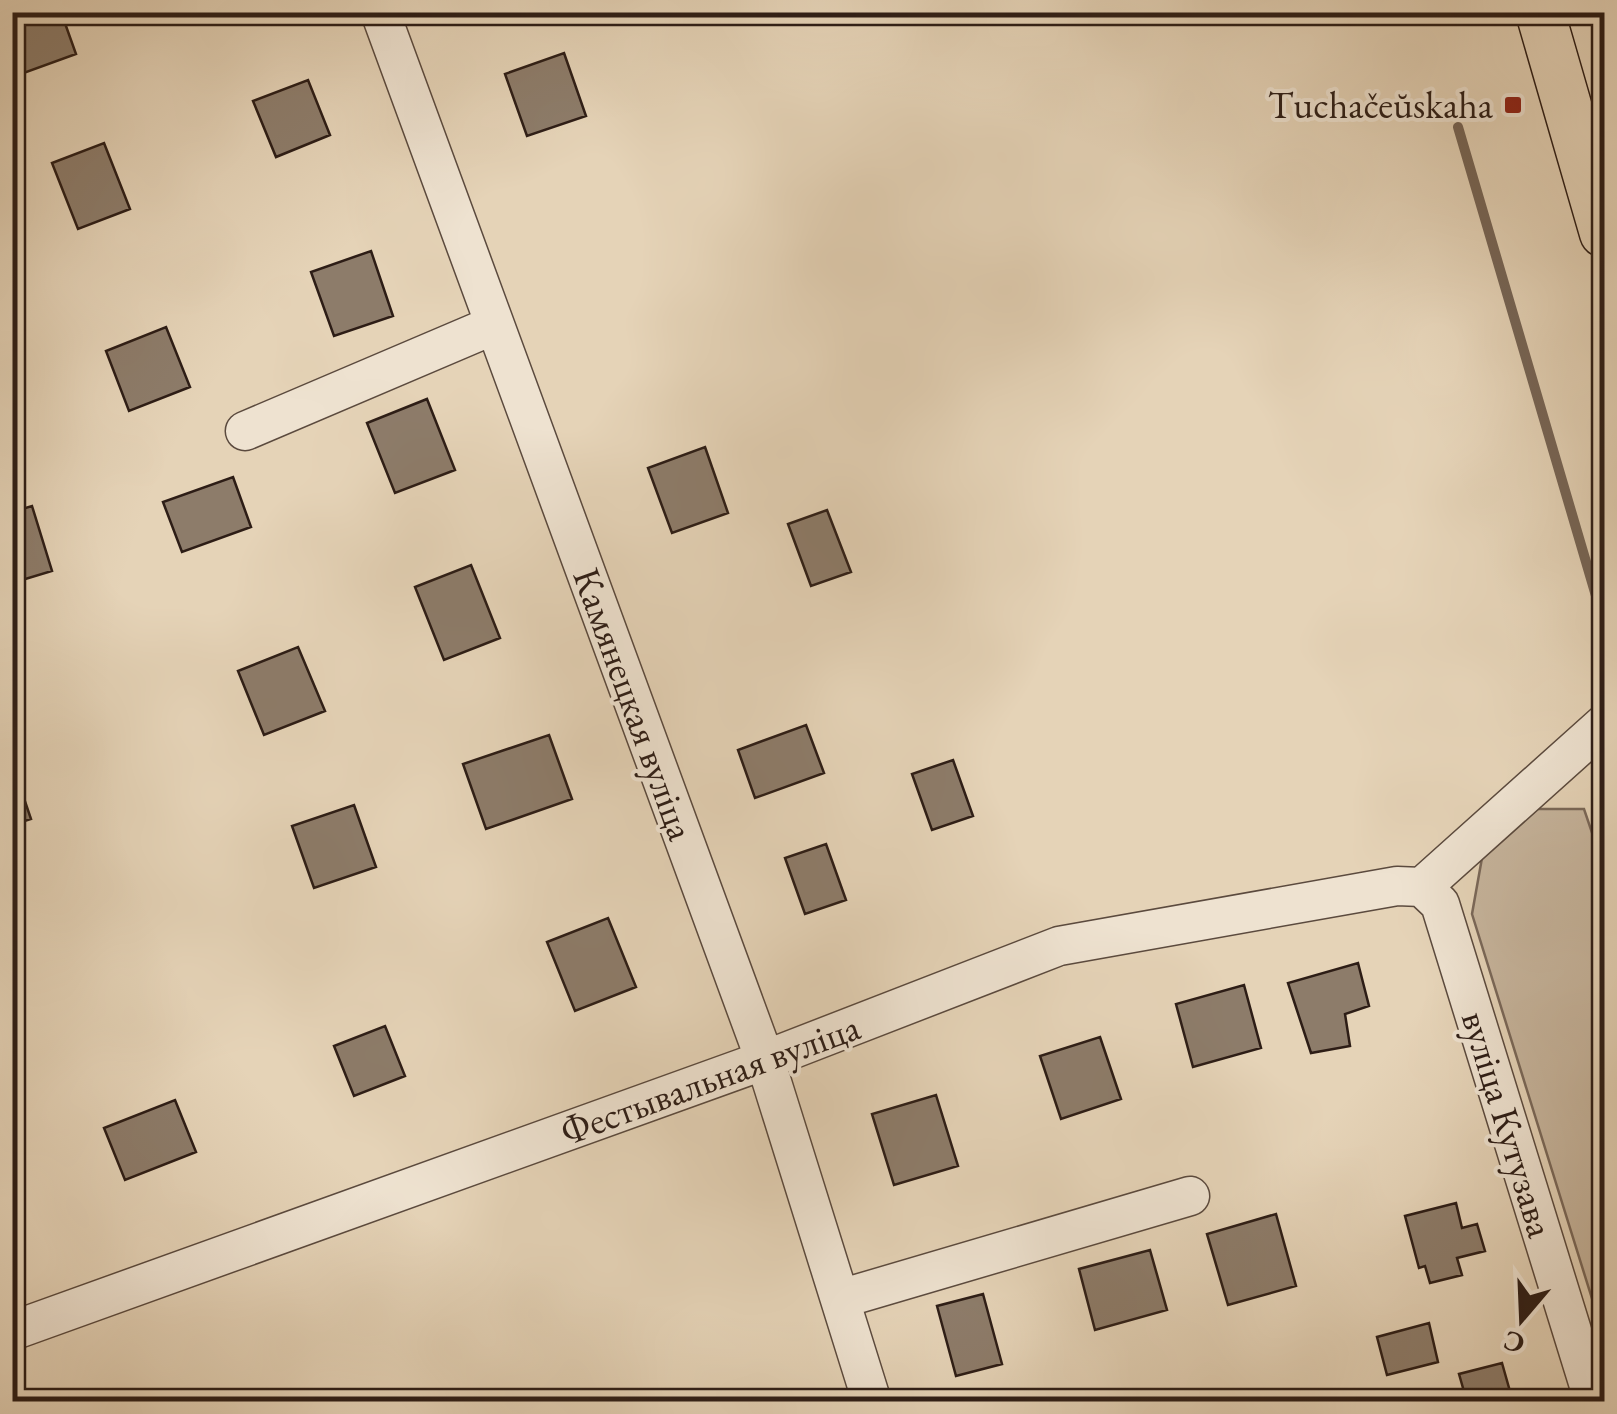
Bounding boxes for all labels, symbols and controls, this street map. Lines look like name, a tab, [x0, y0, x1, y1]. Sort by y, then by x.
place label: Tuchačeŭskaha	[1268, 80, 1494, 129]
marker: Tuchačeŭskaha	[1502, 94, 1524, 116]
street label: Камянецкая вуліца	[563, 561, 707, 847]
street label: Фестывальная вуліца	[553, 1001, 867, 1155]
street label: вуліца Кутузава	[1451, 1005, 1566, 1244]
north arrow	[1472, 1269, 1572, 1369]
text: С	[1499, 1322, 1529, 1363]

